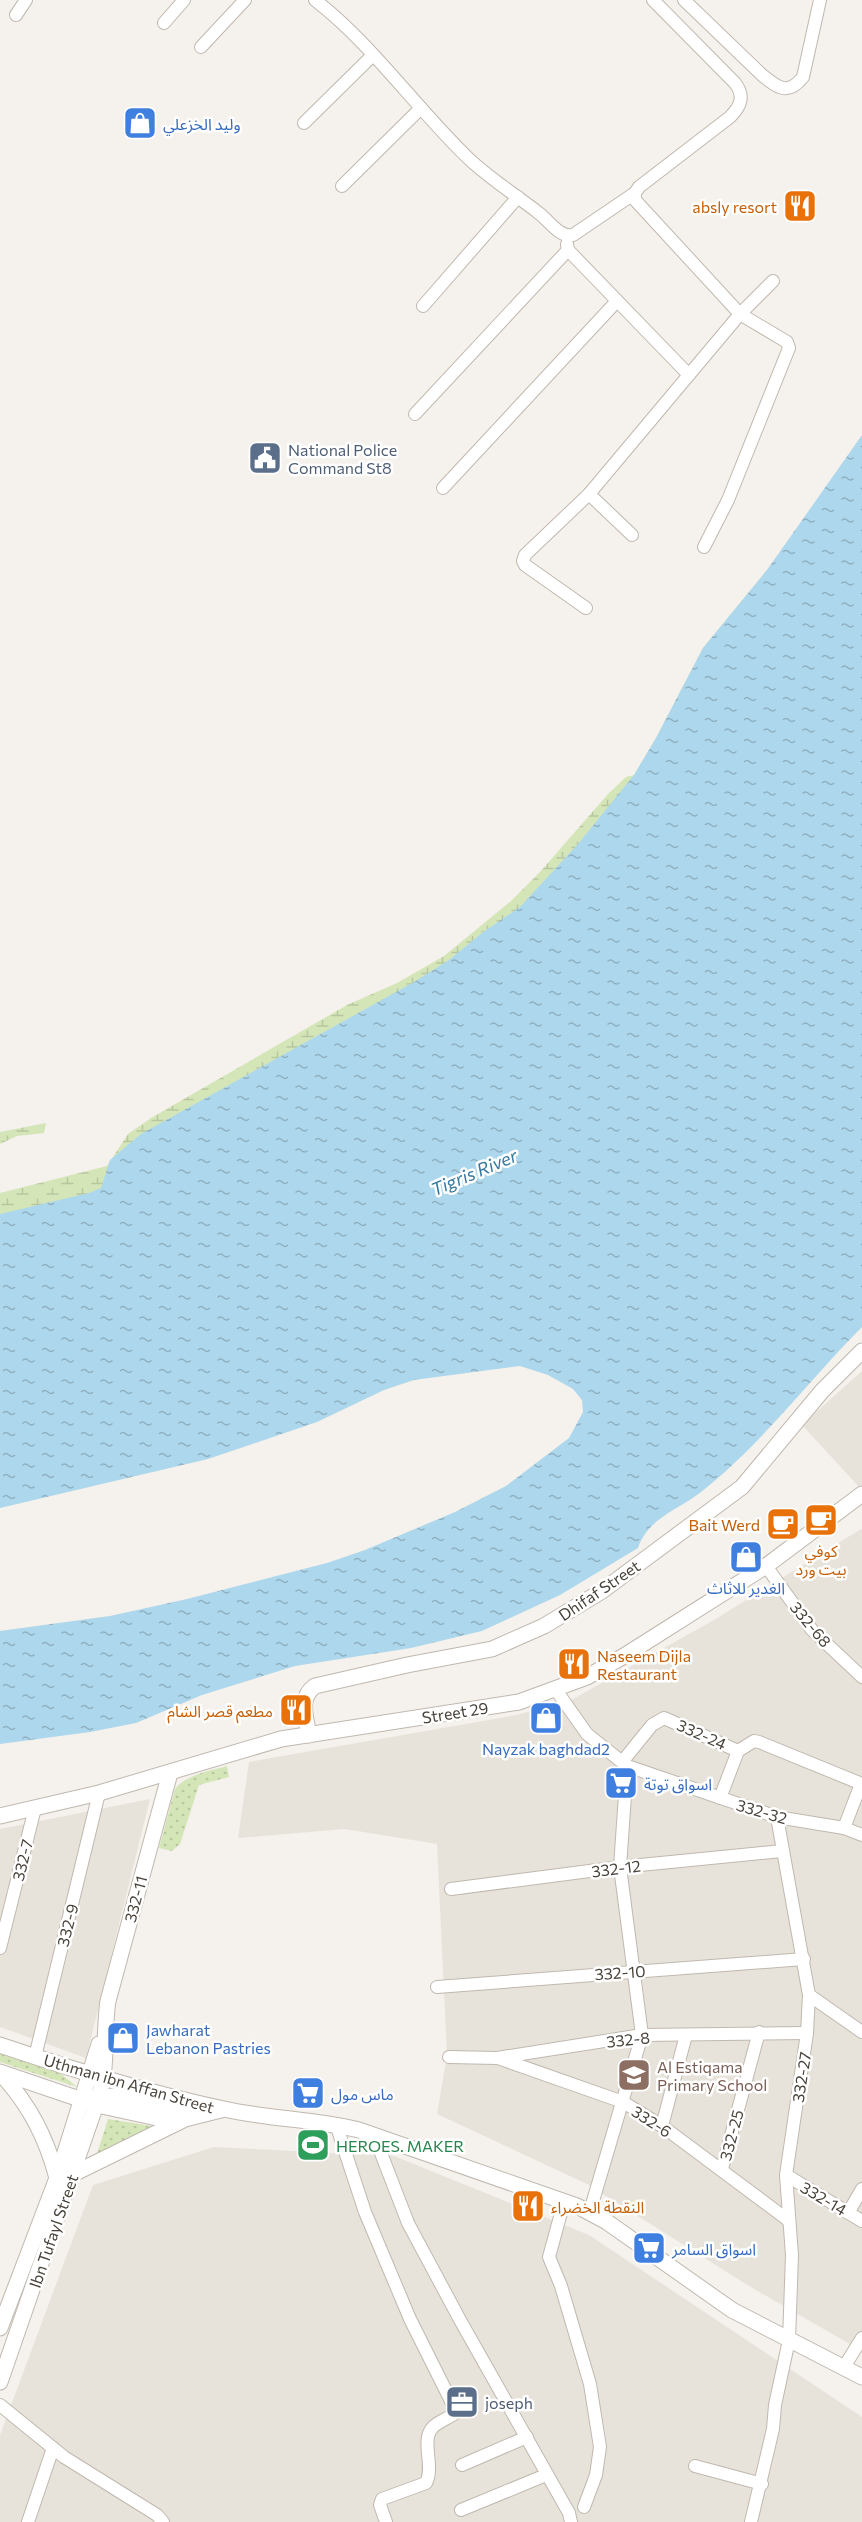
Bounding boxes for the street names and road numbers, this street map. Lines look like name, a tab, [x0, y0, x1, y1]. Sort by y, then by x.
street label: Dhifaf Street	[555, 1556, 644, 1624]
street label: 332-68	[787, 1598, 835, 1650]
street label: Street 29	[421, 1697, 489, 1727]
street label: 332-24	[674, 1715, 730, 1753]
street label: 332-32	[735, 1795, 790, 1827]
street label: 332-7	[8, 1837, 36, 1883]
street label: 332-12	[590, 1856, 642, 1880]
street label: 332-11	[120, 1874, 150, 1924]
street label: 332-9	[53, 1902, 81, 1948]
street label: 332-10	[594, 1961, 646, 1983]
street label: 332-8	[605, 2027, 651, 2051]
street label: Uthman ibn Affan Street	[42, 2050, 217, 2117]
street label: 332-27	[788, 2050, 814, 2104]
street label: 332-6	[629, 2101, 675, 2141]
street label: 332-25	[715, 2107, 747, 2163]
street label: Ibn Tufayl Street	[25, 2171, 81, 2290]
street label: 332-14	[798, 2177, 851, 2219]

